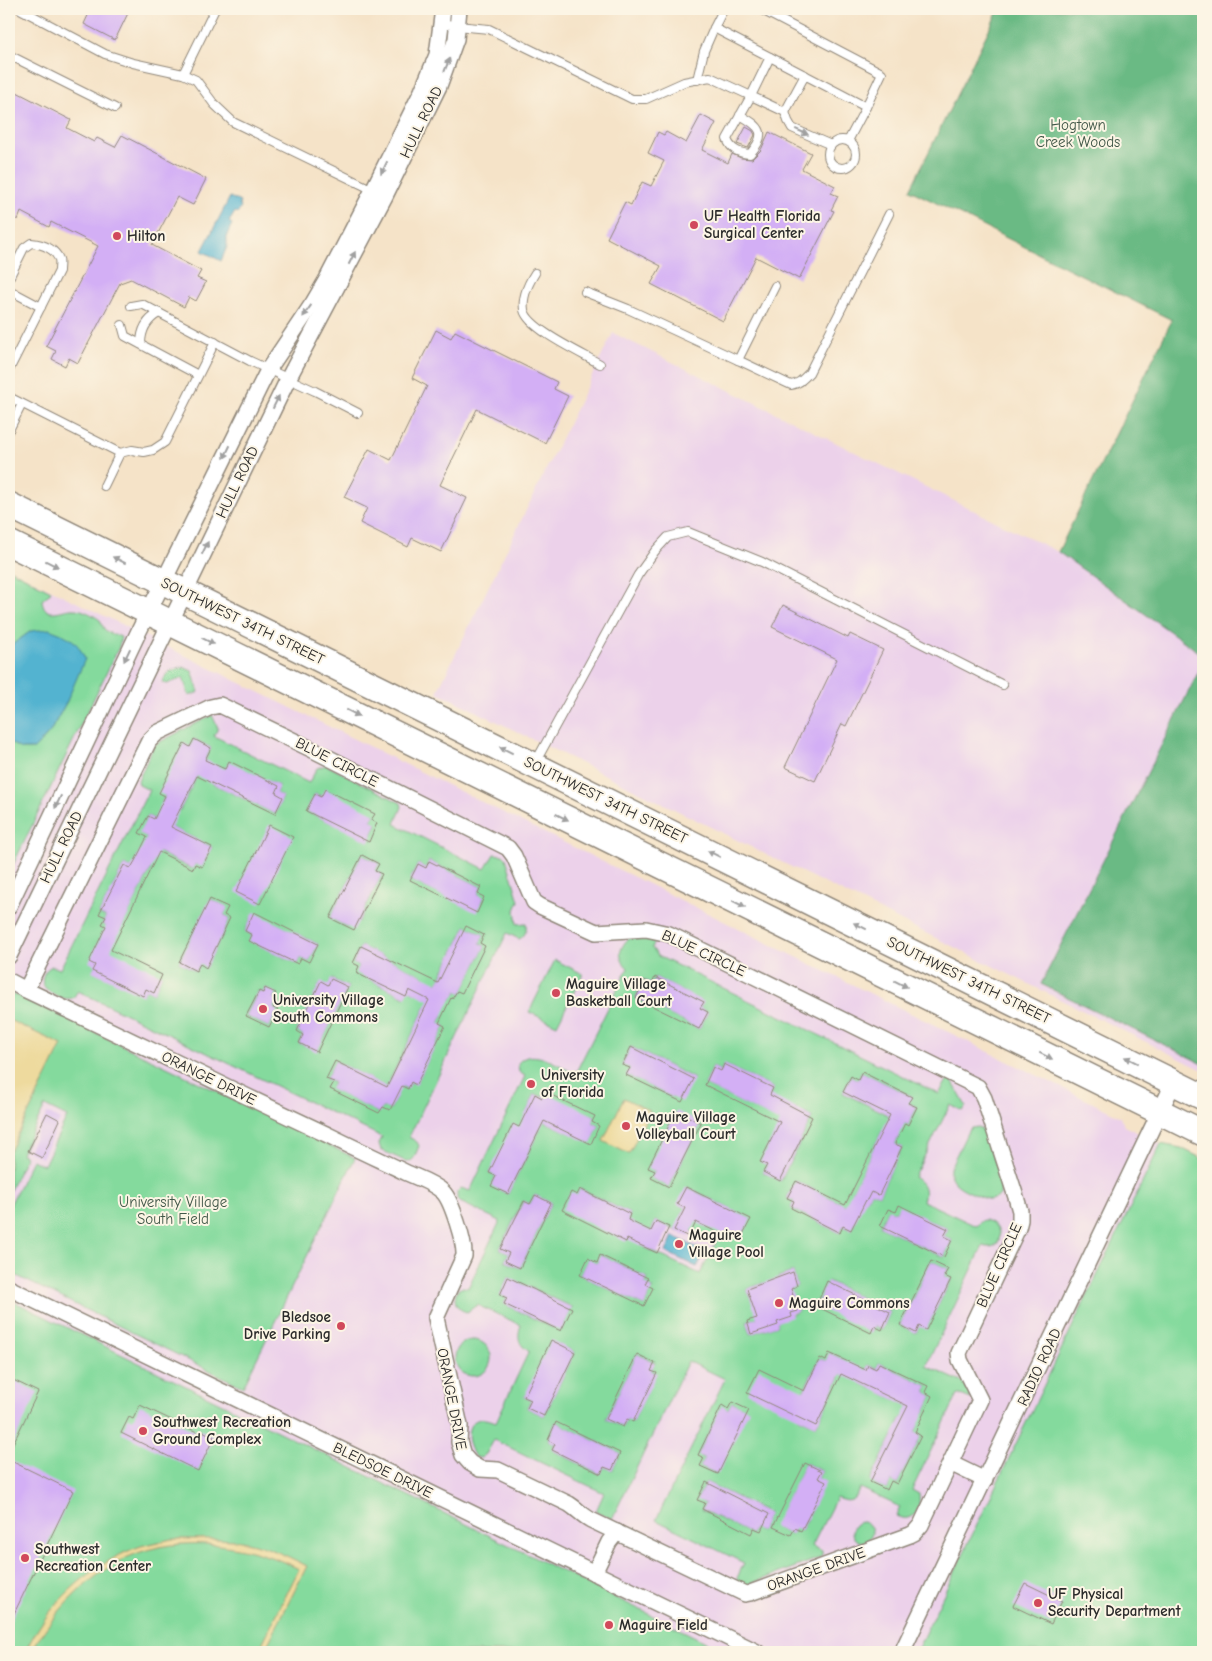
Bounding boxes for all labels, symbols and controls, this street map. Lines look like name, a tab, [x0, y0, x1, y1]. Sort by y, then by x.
one-way arrow	[443, 57, 451, 72]
street label: HULL ROAD	[396, 83, 446, 161]
park label: Hogtown Creek Woods	[1036, 116, 1120, 151]
one-way arrow	[795, 129, 809, 137]
one-way arrow	[380, 161, 388, 175]
place label: UF Health Florida Surgical Center	[704, 207, 821, 242]
marker: UF Health Florida Surgical Center	[688, 219, 700, 231]
place label: Hilton	[127, 227, 165, 245]
marker: Hilton	[111, 230, 123, 242]
one-way arrow	[348, 251, 356, 265]
one-way arrow	[302, 304, 312, 318]
one-way arrow	[273, 395, 281, 409]
street label: HULL ROAD	[212, 443, 262, 521]
one-way arrow	[223, 445, 231, 459]
one-way arrow	[201, 541, 209, 555]
one-way arrow	[112, 556, 126, 564]
one-way arrow	[45, 560, 60, 568]
street label: SOUTHWEST 34TH STREET	[158, 574, 328, 669]
one-way arrow	[200, 637, 215, 645]
one-way arrow	[123, 648, 131, 662]
one-way arrow	[346, 709, 360, 717]
street label: BLUE CIRCLE	[293, 733, 381, 791]
one-way arrow	[499, 746, 513, 754]
street label: SOUTHWEST 34TH STREET	[521, 753, 691, 848]
one-way arrow	[54, 795, 62, 810]
street label: HULL ROAD	[36, 808, 86, 886]
one-way arrow	[555, 813, 569, 821]
one-way arrow	[707, 850, 721, 858]
one-way arrow	[732, 900, 746, 908]
one-way arrow	[853, 922, 867, 930]
street label: BLUE CIRCLE	[659, 926, 749, 980]
street label: SOUTHWEST 34TH STREET	[884, 933, 1054, 1028]
place label: Maguire Village Basketball Court	[566, 975, 673, 1010]
one-way arrow	[894, 980, 908, 988]
marker: Maguire Village Basketball Court	[550, 987, 562, 999]
place label: University Village South Commons	[273, 991, 384, 1026]
marker: University Village South Commons	[257, 1003, 269, 1015]
street label: ORANGE DRIVE	[159, 1047, 259, 1109]
one-way arrow	[1039, 1052, 1054, 1060]
one-way arrow	[1124, 1056, 1138, 1064]
place label: University of Florida	[541, 1066, 604, 1101]
marker: University of Florida	[525, 1078, 537, 1090]
place label: Maguire Village Volleyball Court	[636, 1108, 737, 1143]
marker: Maguire Village Volleyball Court	[620, 1120, 632, 1132]
park label: University Village South Field	[119, 1193, 228, 1228]
street label: BLUE CIRCLE	[972, 1220, 1026, 1310]
place label: Maguire Village Pool	[689, 1226, 764, 1261]
marker: Maguire Village Pool	[673, 1238, 685, 1250]
place label: Maguire Commons	[789, 1294, 910, 1312]
marker: Maguire Commons	[773, 1297, 785, 1309]
place label: Bledsoe Drive Parking	[244, 1308, 331, 1343]
marker: Bledsoe Drive Parking	[335, 1320, 347, 1332]
street label: RADIO ROAD	[1013, 1325, 1065, 1409]
street label: ORANGE DRIVE	[433, 1347, 471, 1451]
place label: Southwest Recreation Ground Complex	[153, 1413, 291, 1448]
marker: Southwest Recreation Ground Complex	[137, 1425, 149, 1437]
street label: BLEDSOE DRIVE	[330, 1438, 436, 1502]
place label: Southwest Recreation Center	[35, 1540, 151, 1575]
street label: ORANGE DRIVE	[764, 1543, 868, 1595]
marker: Southwest Recreation Center	[19, 1552, 31, 1564]
place label: UF Physical Security Department	[1048, 1585, 1182, 1620]
marker: UF Physical Security Department	[1032, 1597, 1044, 1609]
place label: Maguire Field	[619, 1616, 708, 1634]
marker: Maguire Field	[603, 1619, 615, 1631]

